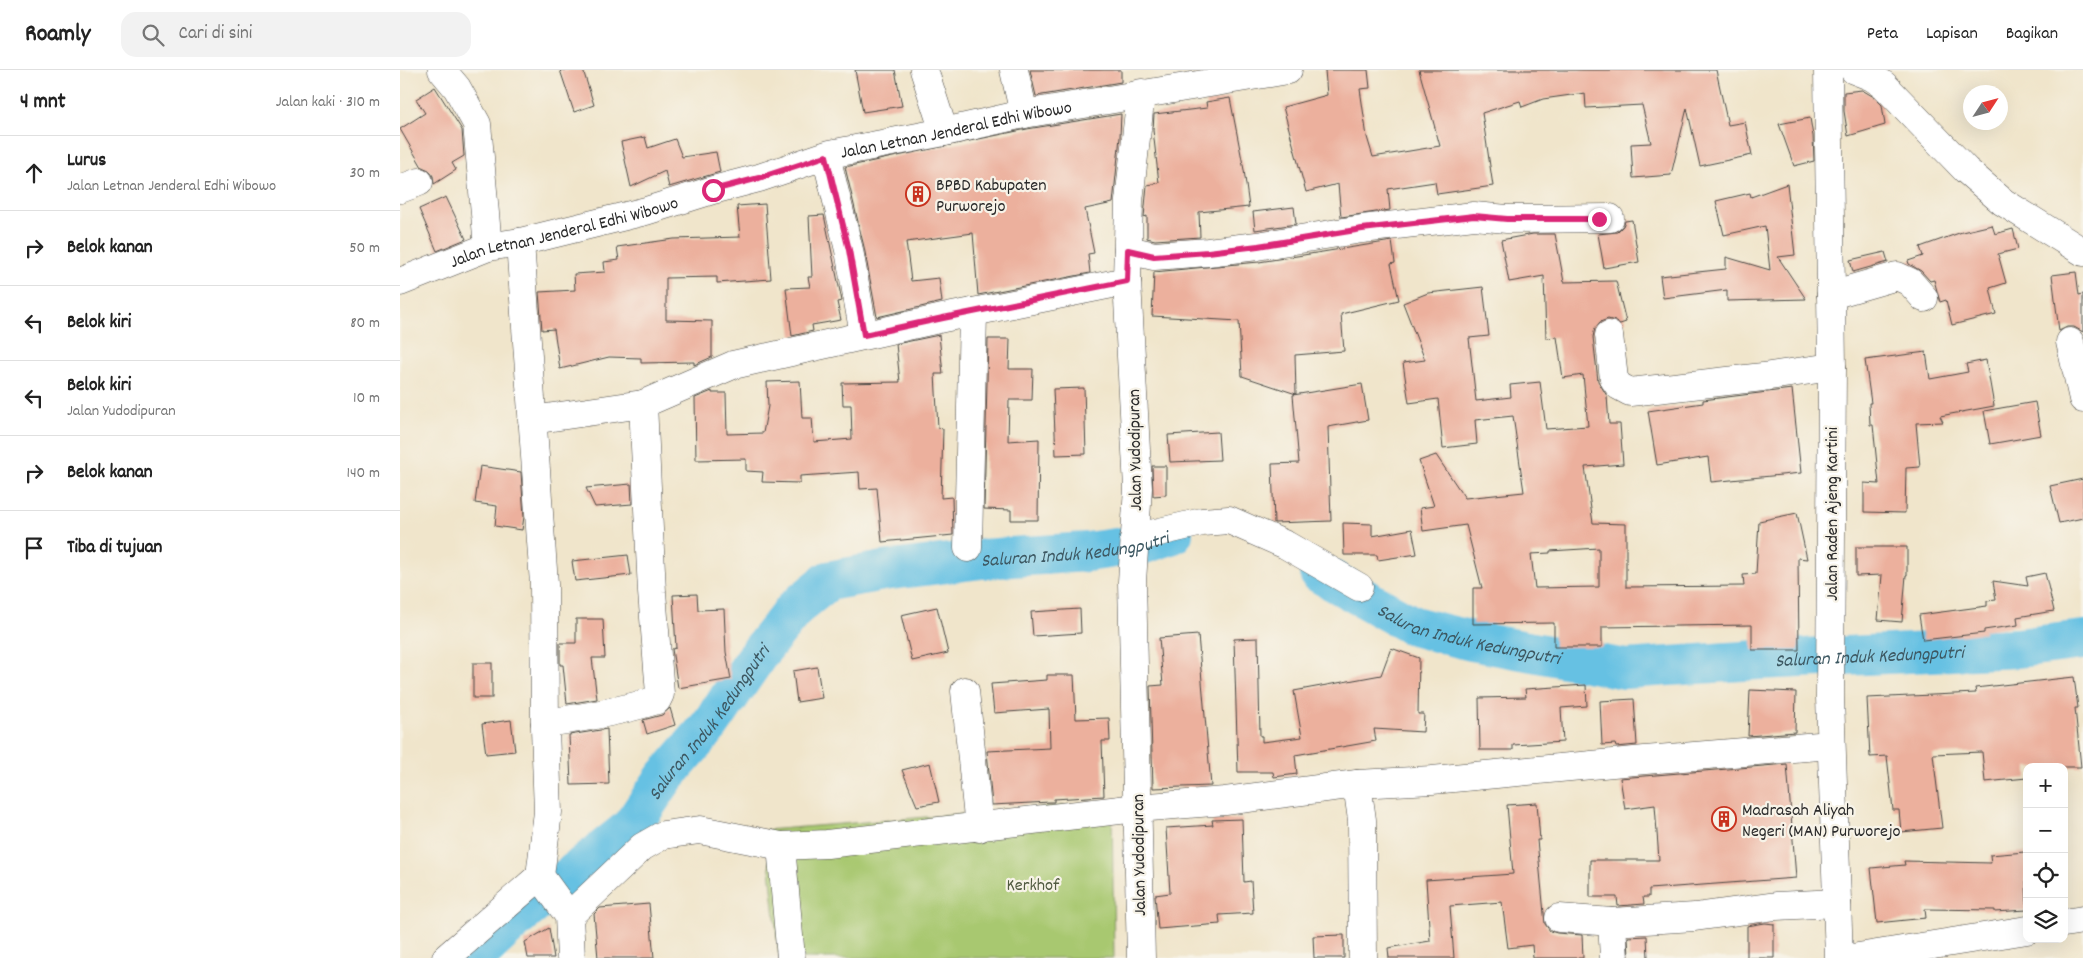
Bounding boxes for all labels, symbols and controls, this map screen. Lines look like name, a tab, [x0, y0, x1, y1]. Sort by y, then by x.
search box	[121, 12, 471, 57]
text: Roamly	[25, 18, 91, 52]
icon: search	[139, 21, 167, 49]
text: Cari di sini	[179, 21, 252, 48]
text: Peta	[1867, 22, 1898, 47]
text: Lapisan	[1926, 22, 1978, 47]
text: Bagikan	[2006, 22, 2058, 47]
north arrow	[1963, 85, 2008, 130]
text: 4 mnt	[20, 88, 65, 118]
text: Jalan kaki · 310 m	[276, 91, 380, 114]
street label: Jalan Letnan Jenderal Edhi Wibowo	[839, 96, 1074, 167]
text: Lurus	[67, 148, 106, 175]
icon: ahead	[20, 159, 48, 187]
text: 30 m	[350, 162, 380, 185]
place label: BPBD Kabupaten Purworejo	[936, 174, 1047, 220]
text: Jalan Letnan Jenderal Edhi Wibowo	[67, 175, 276, 198]
route start	[702, 179, 725, 202]
building icon: BPBD Kabupaten Purworejo	[905, 181, 931, 207]
street label: Jalan Letnan Jenderal Edhi Wibowo	[447, 192, 682, 276]
route end	[1588, 208, 1611, 231]
icon: right	[20, 234, 48, 262]
text: Belok kanan	[67, 235, 153, 262]
text: 50 m	[349, 237, 380, 260]
icon: left	[20, 309, 48, 337]
text: Belok kiri	[67, 310, 131, 337]
text: 80 m	[350, 312, 380, 335]
text: Belok kiri	[67, 373, 131, 400]
icon: left	[20, 384, 48, 412]
text: 10 m	[353, 387, 380, 410]
street label: Jalan Yudodipuran	[1123, 389, 1150, 511]
text: Jalan Yudodipuran	[67, 400, 176, 423]
street label: Jalan Raden Ajeng Kartini	[1821, 427, 1846, 601]
icon: right	[20, 459, 48, 487]
text: Belok kanan	[67, 460, 153, 487]
text: 140 m	[346, 462, 380, 485]
water label: Saluran Induk Kedungputri	[980, 525, 1176, 576]
icon: arrive	[20, 534, 48, 562]
text: Tiba di tujuan	[67, 535, 162, 562]
water label: Saluran Induk Kedungputri	[1371, 598, 1566, 675]
water label: Saluran Induk Kedungputri	[643, 637, 780, 807]
water label: Saluran Induk Kedungputri	[1774, 640, 1968, 676]
map controls	[2023, 763, 2068, 943]
button: +	[2023, 763, 2068, 808]
street label: Jalan Yudodipuran	[1127, 794, 1154, 916]
place label: Madrasah Aliyah Negeri (MAN) Purworejo	[1742, 799, 1901, 845]
building icon: Madrasah Aliyah Negeri (MAN) Purworejo	[1711, 806, 1737, 832]
button: −	[2023, 808, 2068, 853]
button: locate	[2023, 853, 2068, 898]
park label: Kerkhof	[1007, 874, 1060, 899]
button: layers	[2023, 898, 2068, 943]

